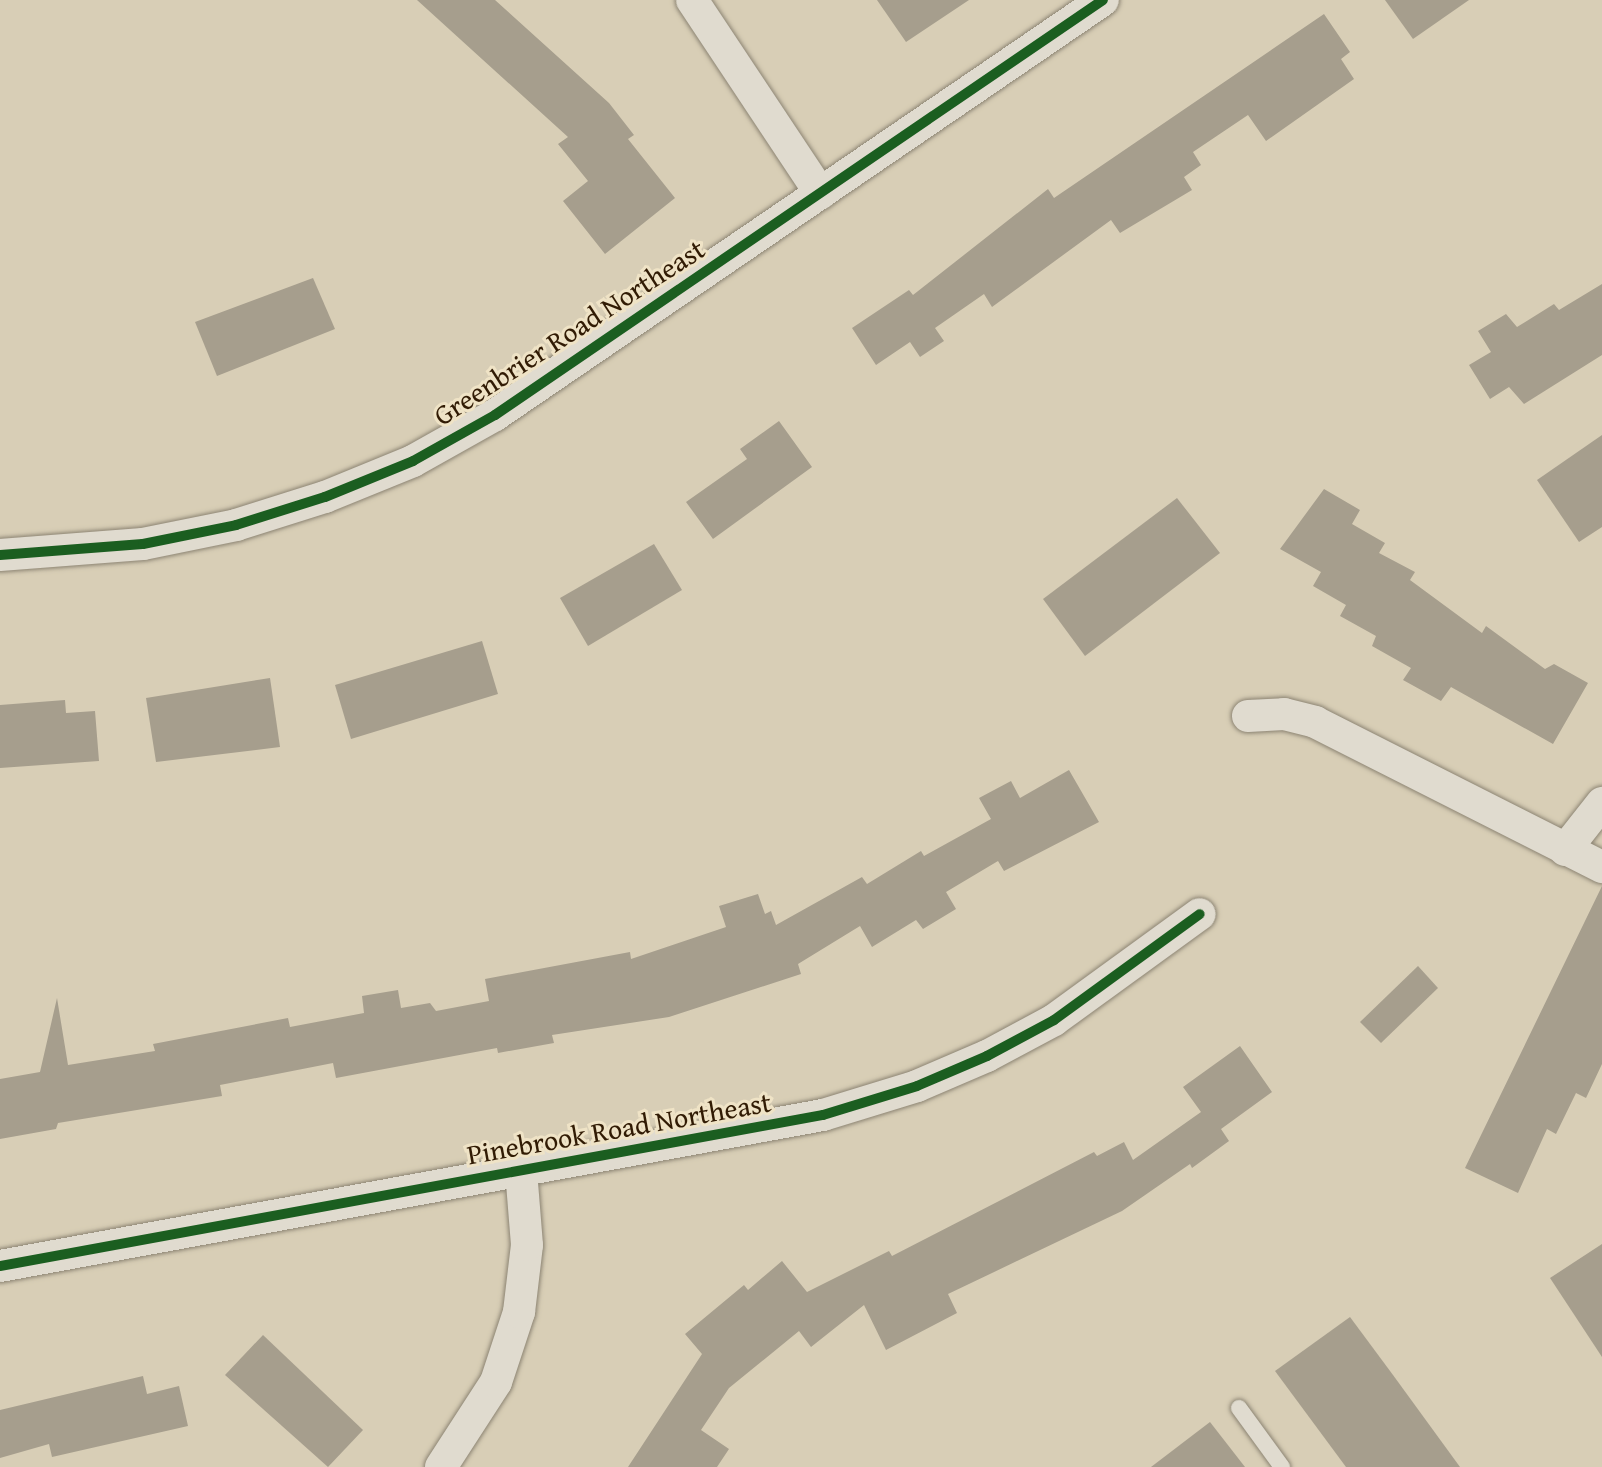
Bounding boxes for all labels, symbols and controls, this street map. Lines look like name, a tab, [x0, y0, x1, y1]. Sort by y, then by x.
street label: Greenbrier Road Northeast	[427, 232, 711, 432]
street label: Pinebrook Road Northeast	[464, 1085, 774, 1171]

